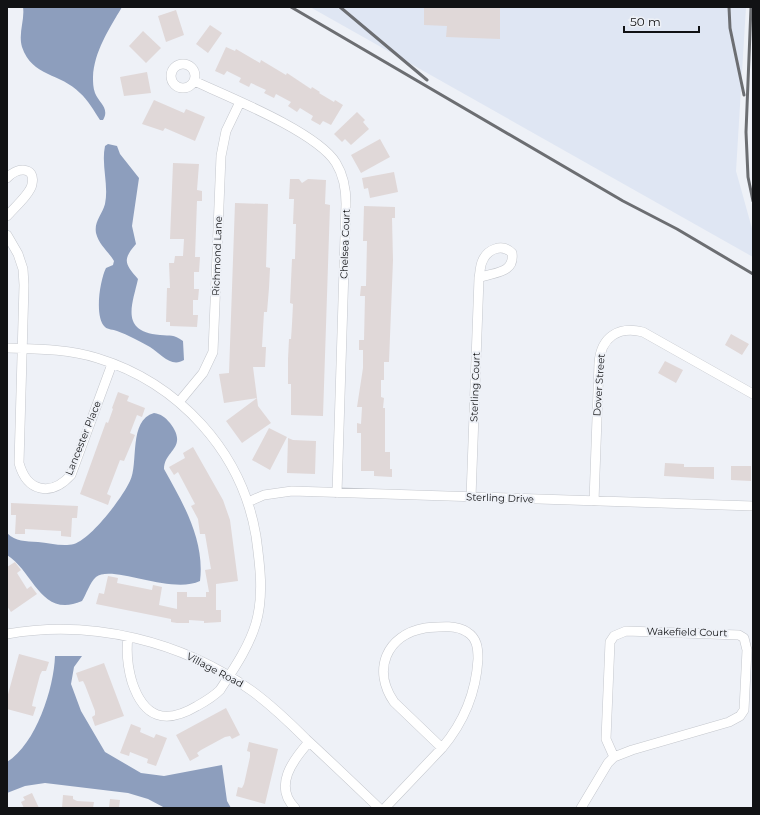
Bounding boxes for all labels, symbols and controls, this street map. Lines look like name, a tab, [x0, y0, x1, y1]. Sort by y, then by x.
scale bar	[624, 8, 699, 34]
text: 50 m	[630, 14, 661, 29]
street label: Chelsea Court	[337, 209, 353, 279]
street label: Richmond Lane	[209, 216, 225, 296]
street label: Sterling Court	[467, 352, 483, 422]
street label: Dover Street	[590, 353, 608, 417]
street label: Lancester Place	[62, 399, 104, 477]
street label: Sterling Drive	[466, 490, 534, 506]
street label: Wakefield Court	[647, 625, 727, 639]
street label: Village Road	[184, 650, 246, 690]

